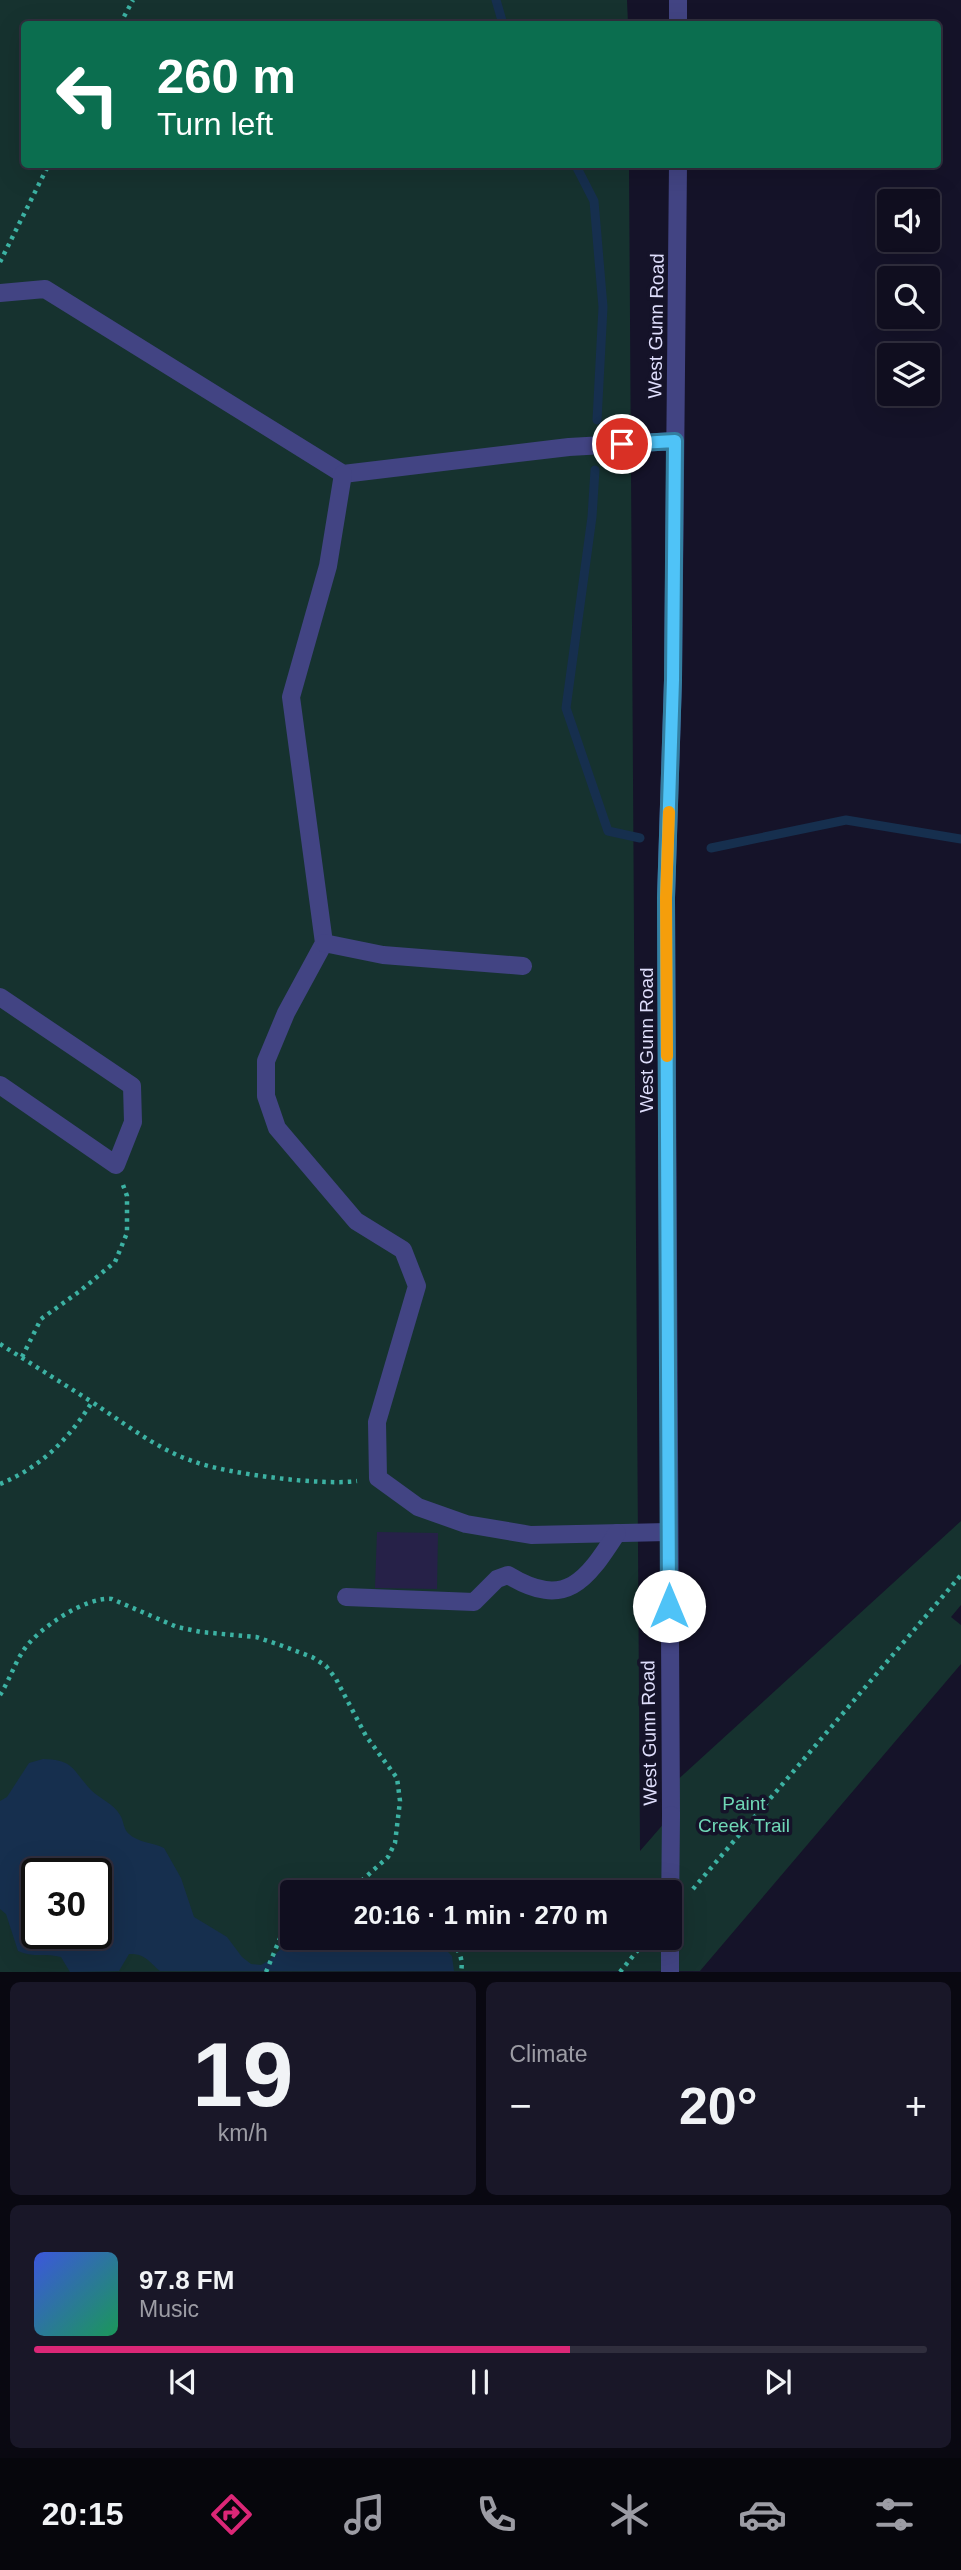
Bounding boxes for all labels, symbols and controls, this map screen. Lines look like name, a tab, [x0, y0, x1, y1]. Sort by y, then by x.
icon: left	[42, 49, 133, 140]
text: 260 m	[157, 49, 296, 103]
text: Turn left	[157, 106, 273, 142]
map controls	[877, 189, 940, 406]
button: sound	[877, 189, 940, 252]
street label: West Gunn Road	[644, 253, 668, 399]
button: search	[877, 266, 940, 329]
button: layers	[877, 343, 940, 406]
pin	[592, 414, 652, 474]
icon: arrive	[603, 425, 641, 463]
street label: West Gunn Road	[636, 967, 657, 1113]
position arrow	[632, 1569, 706, 1643]
street label: West Gunn Road	[637, 1660, 661, 1806]
park label: Paint Creek Trail	[698, 1793, 790, 1836]
speed limit sign: 30	[21, 1858, 112, 1949]
text: 20:16 · 1 min · 270 m	[354, 1900, 608, 1930]
text: 19	[192, 2024, 293, 2125]
text: Climate	[510, 2041, 587, 2067]
text: 20°	[679, 2077, 758, 2135]
text: −	[510, 2085, 532, 2127]
text: +	[905, 2085, 927, 2127]
text: km/h	[218, 2120, 268, 2146]
text: 97.8 FM	[139, 2265, 234, 2295]
text: Music	[139, 2296, 199, 2322]
icon: previous	[164, 2363, 202, 2401]
icon: pause	[461, 2363, 499, 2401]
icon: next	[759, 2363, 797, 2401]
icon: directions	[207, 2490, 256, 2539]
icon: music	[340, 2490, 389, 2539]
icon: phone	[472, 2490, 521, 2539]
icon: climate	[605, 2490, 654, 2539]
icon: car	[738, 2490, 787, 2539]
icon: filters	[870, 2490, 919, 2539]
text: 20:15	[42, 2496, 124, 2532]

